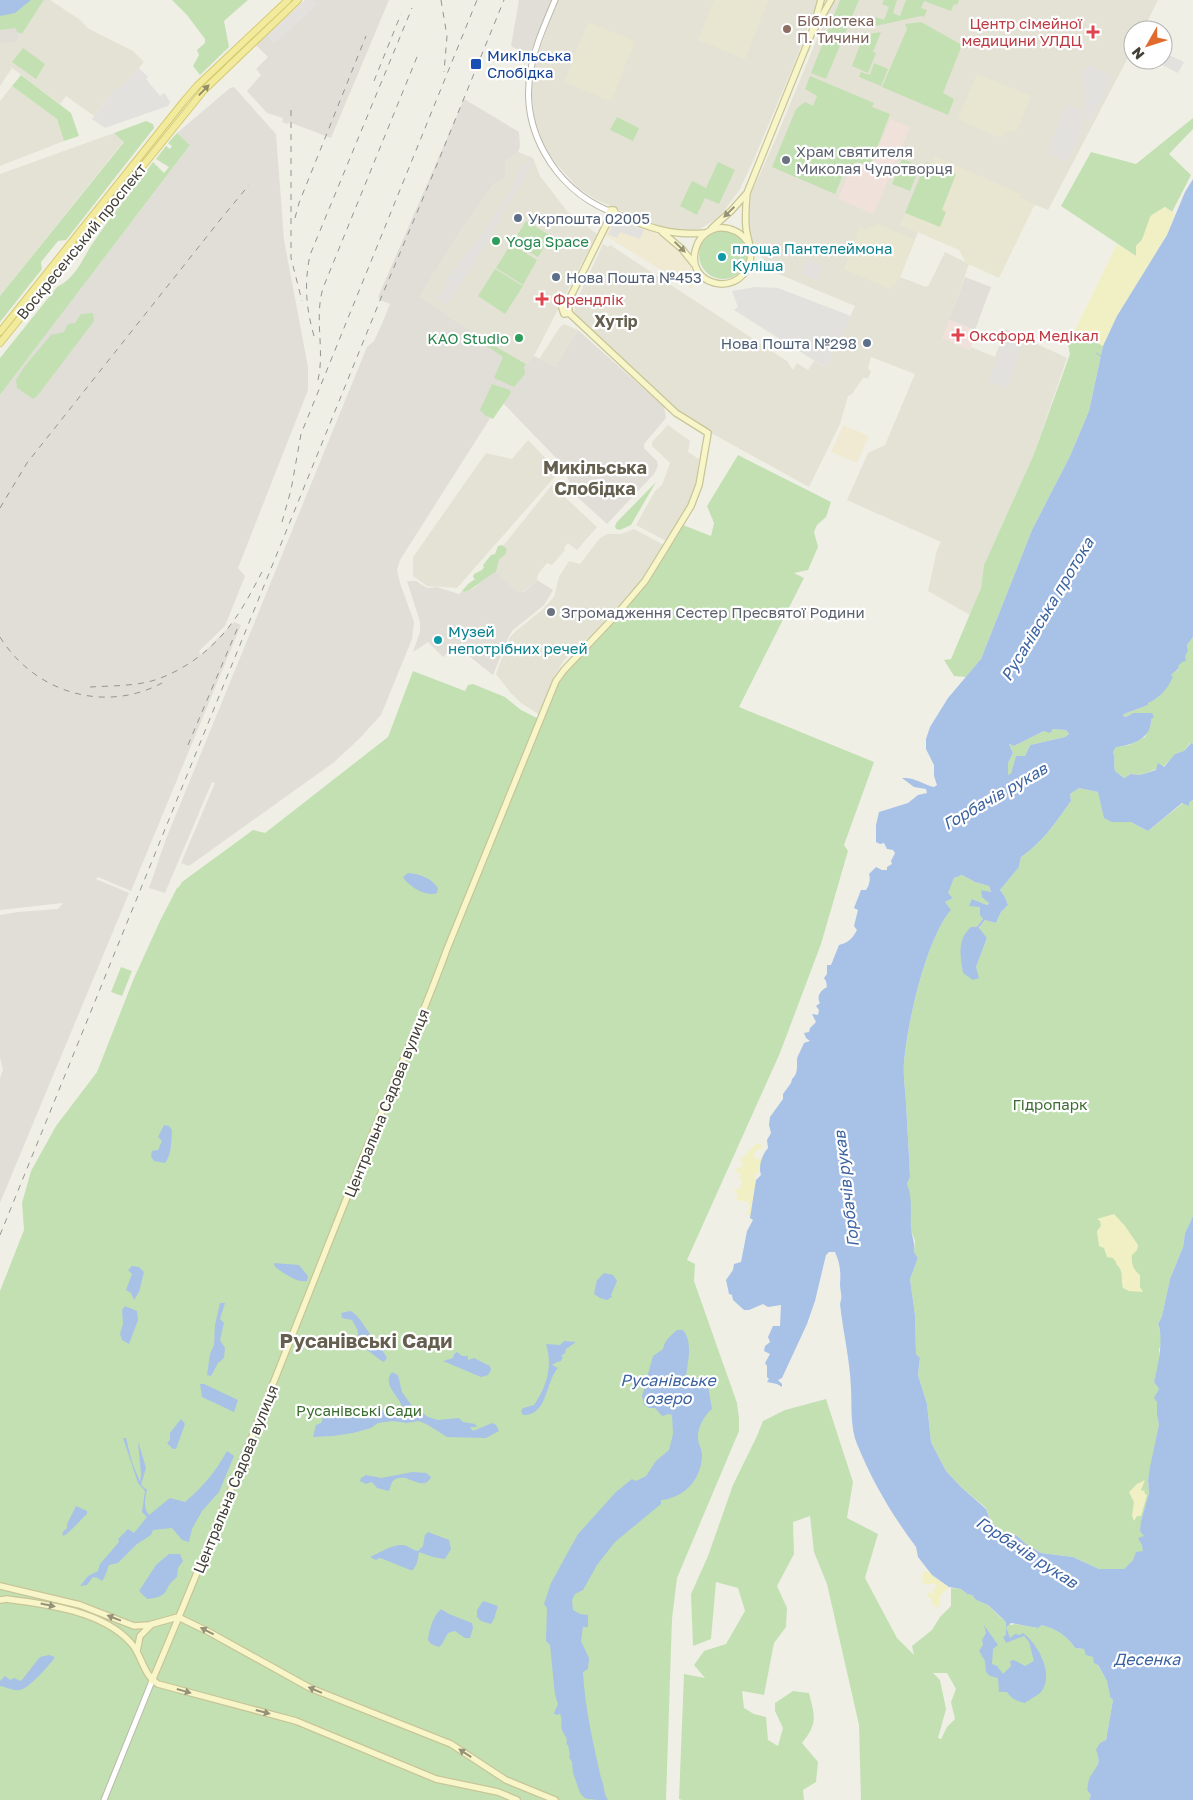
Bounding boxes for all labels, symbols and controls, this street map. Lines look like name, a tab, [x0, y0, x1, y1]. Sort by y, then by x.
place label: Бібліотека П. Тичини	[797, 11, 874, 46]
place label: Центр сімейної медицини УЛДЦ	[962, 14, 1083, 49]
north arrow	[1123, 20, 1173, 70]
marker: Бібліотека П. Тичини	[781, 23, 793, 35]
marker: Центр сімейної медицини УЛДЦ	[1086, 25, 1100, 39]
text: N	[1128, 44, 1147, 63]
place label: Микільська Слобідка	[487, 46, 572, 81]
marker: Микільська Слобідка	[469, 57, 483, 71]
one-way arrow	[198, 84, 210, 96]
place label: Храм святителя Миколая Чудотворця	[796, 142, 953, 177]
marker: Храм святителя Миколая Чудотворця	[780, 154, 792, 166]
street label: Воскресенський проспект	[12, 159, 150, 323]
one-way arrow	[724, 206, 736, 218]
place label: Укрпошта 02005	[528, 209, 650, 227]
marker: Укрпошта 02005	[512, 212, 524, 224]
place label: Yoga Space	[506, 232, 589, 250]
marker: Yoga Space	[490, 235, 502, 247]
place label: площа Пантелеймона Куліша	[732, 239, 892, 274]
one-way arrow	[673, 241, 685, 253]
marker: площа Пантелеймона Куліша	[716, 251, 728, 263]
place label: Нова Пошта №453	[566, 268, 702, 286]
marker: Нова Пошта №453	[550, 271, 562, 283]
place label: Френдлік	[553, 290, 624, 308]
marker: Френдлік	[535, 292, 549, 306]
district label: Хутір	[594, 311, 638, 331]
place label: Оксфорд Медікал	[969, 326, 1099, 344]
marker: Оксфорд Медікал	[951, 328, 965, 342]
place label: KAO Studio	[427, 329, 509, 347]
marker: KAO Studio	[513, 332, 525, 344]
place label: Нова Пошта №298	[721, 334, 857, 352]
marker: Нова Пошта №298	[861, 337, 873, 349]
district label: Микільська Слобідка	[543, 456, 647, 499]
water label: Русанівська протока	[996, 533, 1098, 684]
place label: Згромадження Сестер Пресвятої Родини	[561, 603, 865, 621]
marker: Згромадження Сестер Пресвятої Родини	[545, 606, 557, 618]
place label: Музей непотрібних речей	[448, 622, 588, 657]
marker: Музей непотрібних речей	[432, 634, 444, 646]
water label: Горбачів рукав	[939, 758, 1051, 834]
street label: Центральна Садова вулиця	[340, 1006, 432, 1200]
park label: Гідропарк	[1012, 1095, 1088, 1113]
water label: Горбачів рукав	[829, 1129, 863, 1248]
district label: Русанівські Сади	[280, 1328, 452, 1352]
water label: Русанівське озеро	[620, 1370, 717, 1408]
street label: Центральна Садова вулиця	[189, 1382, 281, 1576]
park label: Русанівські Сади	[296, 1401, 422, 1419]
water label: Горбачів рукав	[972, 1512, 1082, 1593]
one-way arrow	[41, 1601, 56, 1609]
one-way arrow	[107, 1614, 122, 1621]
one-way arrow	[200, 1627, 214, 1635]
water label: Десенка	[1113, 1649, 1181, 1669]
one-way arrow	[308, 1685, 322, 1693]
one-way arrow	[176, 1688, 191, 1696]
one-way arrow	[256, 1709, 271, 1717]
one-way arrow	[458, 1749, 471, 1758]

